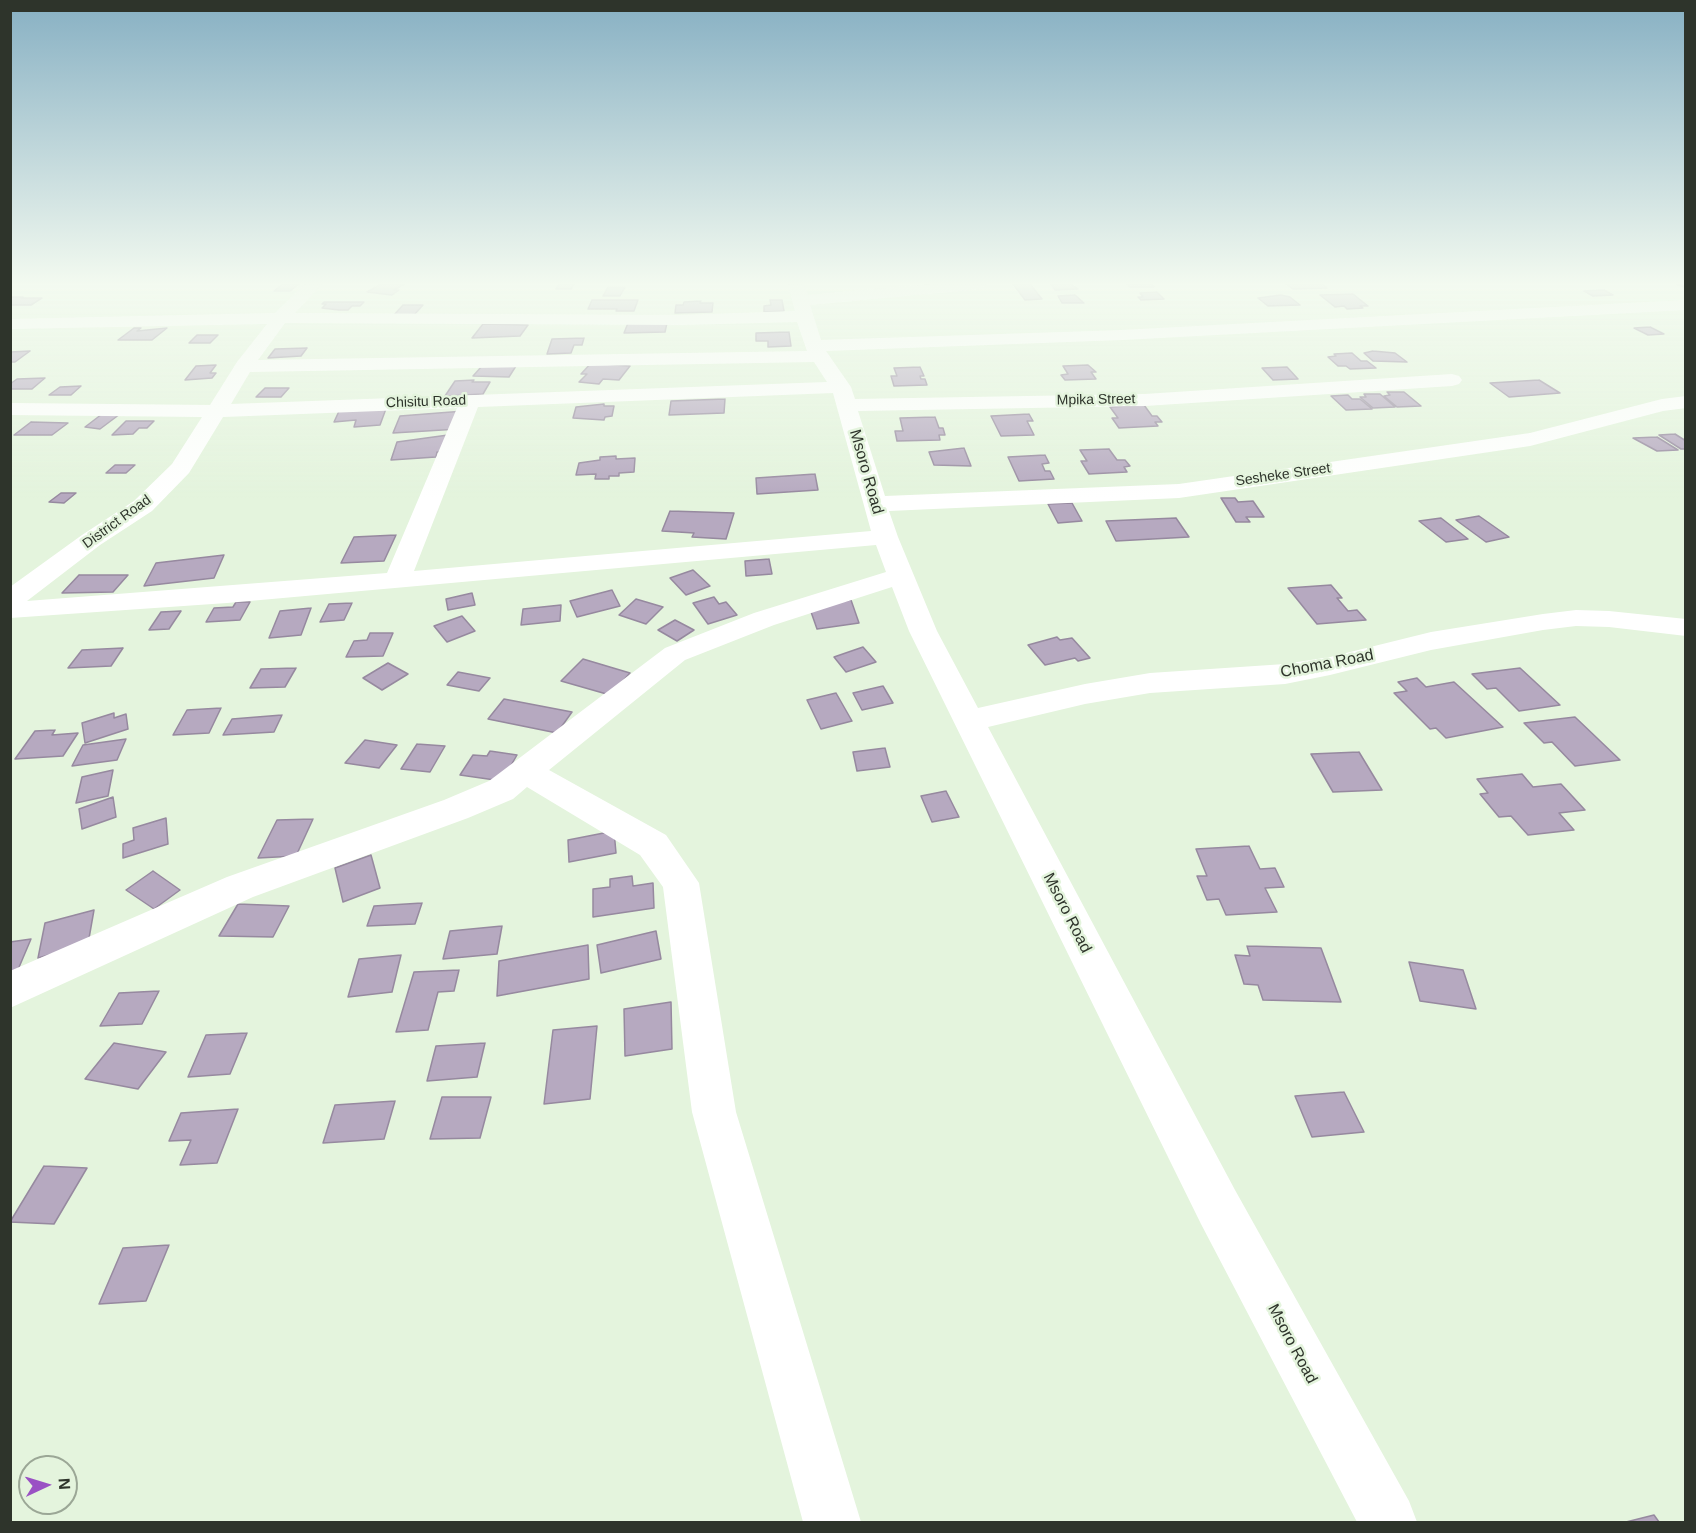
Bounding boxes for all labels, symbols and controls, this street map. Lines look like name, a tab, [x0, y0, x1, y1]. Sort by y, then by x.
street label: Mpika Street	[1057, 391, 1135, 409]
street label: Chisitu Road	[386, 392, 466, 412]
street label: Msoro Road	[845, 427, 887, 517]
street label: Sesheke Street	[1234, 460, 1332, 490]
street label: District Road	[80, 492, 154, 552]
street label: Choma Road	[1279, 646, 1375, 682]
street label: Msoro Road	[1039, 870, 1095, 956]
street label: Msoro Road	[1263, 1301, 1321, 1387]
north arrow	[18, 1455, 78, 1515]
text: N	[56, 1477, 73, 1490]

